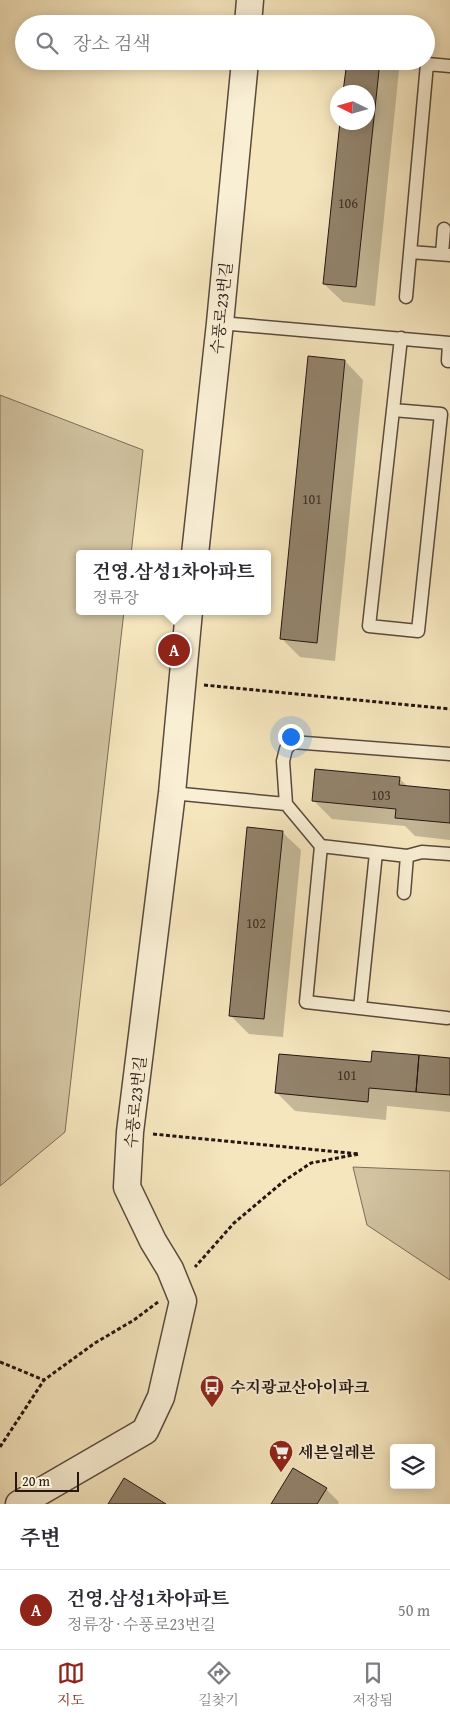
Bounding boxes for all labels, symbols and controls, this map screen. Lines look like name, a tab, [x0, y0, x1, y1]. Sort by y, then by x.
search box	[15, 15, 435, 70]
icon: search	[33, 29, 61, 57]
text: 장소 검색	[73, 29, 151, 57]
north arrow	[330, 85, 375, 130]
house number: 106	[338, 193, 358, 213]
street label: 수풍로23번길	[204, 261, 238, 355]
house number: 101	[302, 489, 322, 509]
popup	[76, 550, 271, 615]
text: 건영.삼성1차아파트	[92, 557, 255, 585]
text: 정류장	[92, 585, 139, 609]
pin: A	[158, 631, 190, 669]
your location	[278, 724, 304, 750]
house number: 103	[371, 785, 391, 805]
house number: 102	[246, 913, 266, 933]
street label: 수풍로23번길	[118, 1055, 152, 1149]
house number: 101	[337, 1065, 357, 1085]
bus stop icon: 수지광교산아이파크	[199, 1374, 225, 1408]
place label: 수지광교산아이파크	[230, 1375, 370, 1399]
supermarket icon: 세븐일레븐	[268, 1439, 294, 1473]
place label: 세븐일레븐	[298, 1440, 376, 1464]
map controls	[390, 1444, 435, 1489]
button: layers	[390, 1444, 435, 1489]
scale bar	[15, 1469, 79, 1492]
text: 20 m	[22, 1471, 50, 1491]
text: 주변	[20, 1522, 61, 1553]
text: 건영.삼성1차아파트	[67, 1584, 229, 1612]
text: A	[31, 1598, 41, 1622]
text: 50 m	[398, 1598, 430, 1622]
text: 정류장 · 수풍로23번길	[67, 1612, 216, 1636]
tab: 지도	[57, 1659, 85, 1710]
tab: 길찾기	[198, 1659, 239, 1710]
tab: 저장됨	[353, 1659, 393, 1710]

